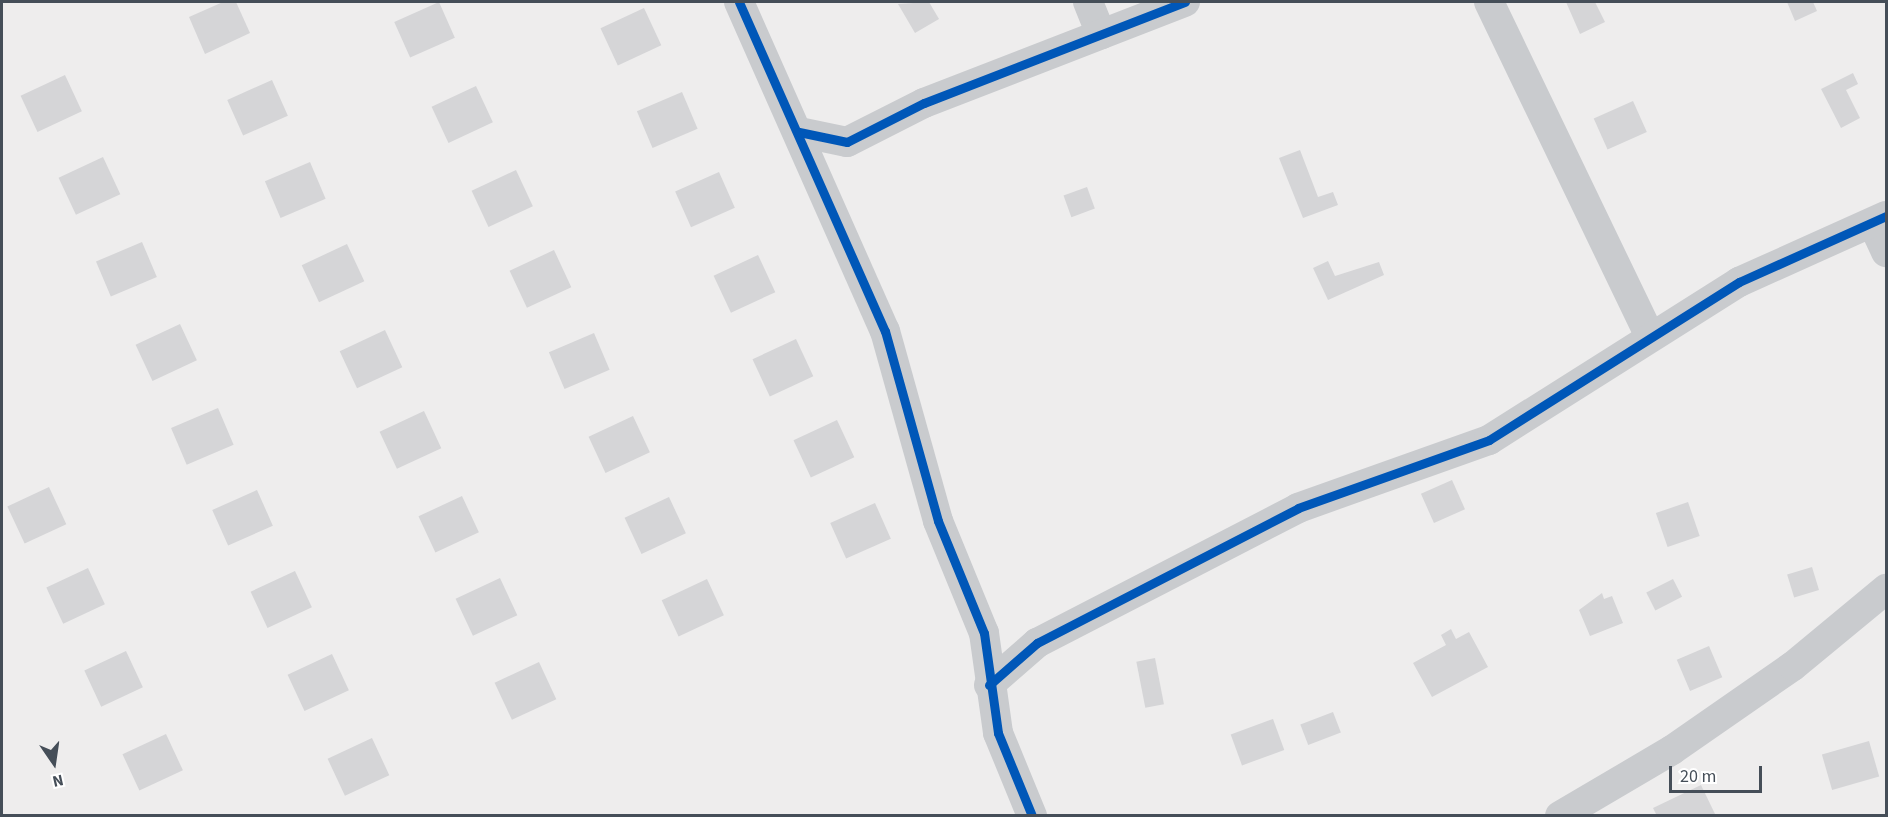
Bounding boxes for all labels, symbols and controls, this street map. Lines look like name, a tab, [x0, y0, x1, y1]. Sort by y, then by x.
north arrow	[24, 733, 84, 793]
scale bar	[1672, 754, 1765, 792]
text: 20 m	[1680, 764, 1716, 789]
text: N	[50, 769, 66, 792]

